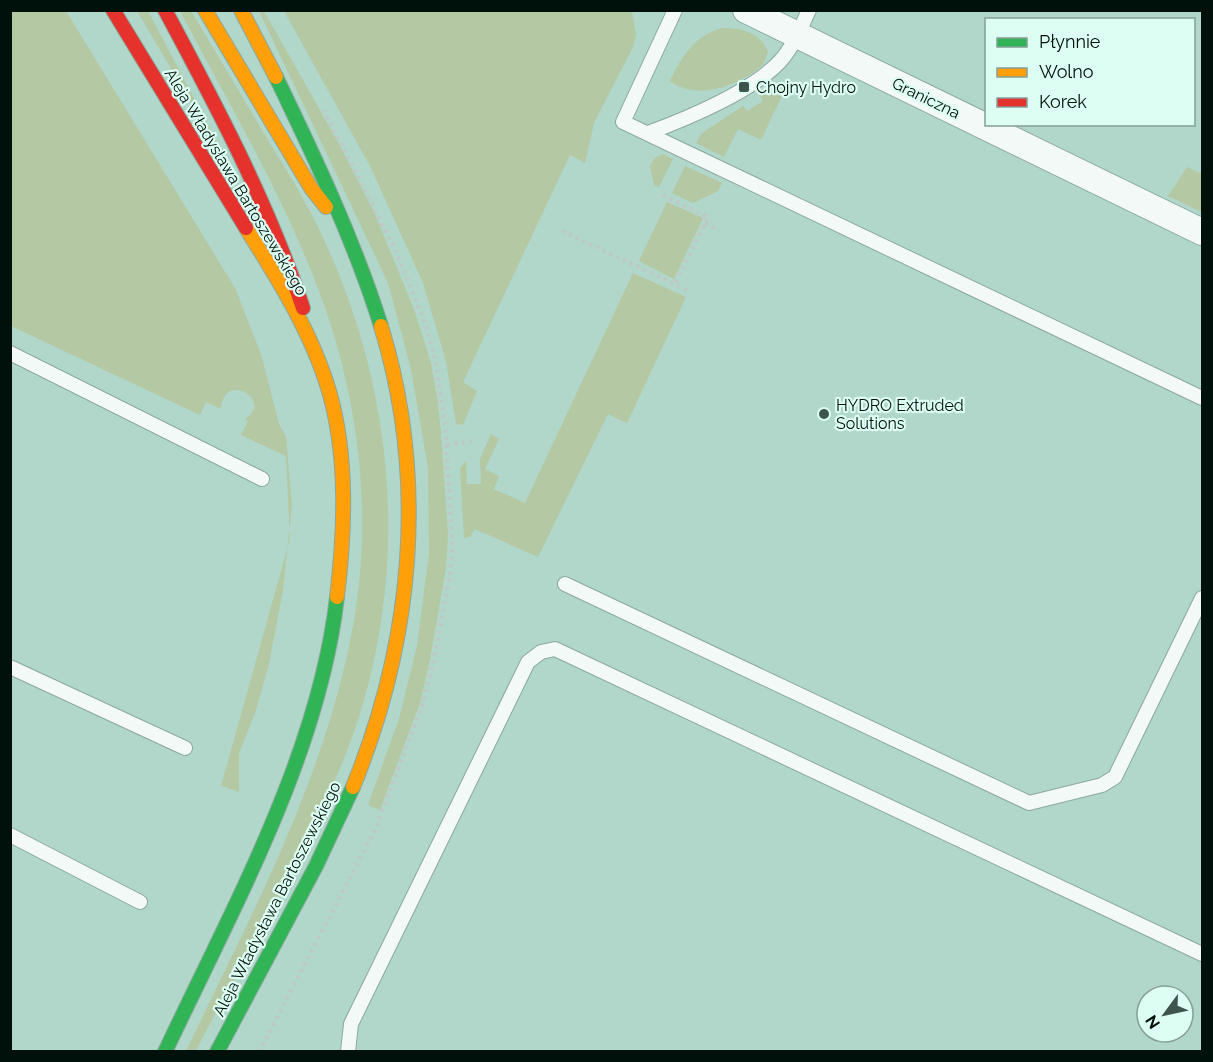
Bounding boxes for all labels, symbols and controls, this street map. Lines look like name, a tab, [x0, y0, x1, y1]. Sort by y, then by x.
legend	[985, 18, 1195, 126]
text: Płynnie	[1039, 31, 1101, 52]
text: Wolno	[1039, 61, 1094, 82]
street label: Aleja Władysława Bartoszewskiego	[161, 65, 311, 299]
street label: Graniczna	[889, 73, 963, 123]
place label: Chojny Hydro	[756, 78, 856, 97]
marker: Chojny Hydro	[737, 80, 751, 94]
text: Korek	[1039, 91, 1087, 112]
place label: HYDRO Extruded Solutions	[836, 396, 964, 433]
marker: HYDRO Extruded Solutions	[817, 407, 831, 421]
street label: Aleja Władysława Bartoszewskiego	[209, 778, 345, 1020]
north arrow	[1135, 984, 1195, 1044]
text: N	[1142, 1012, 1164, 1032]

